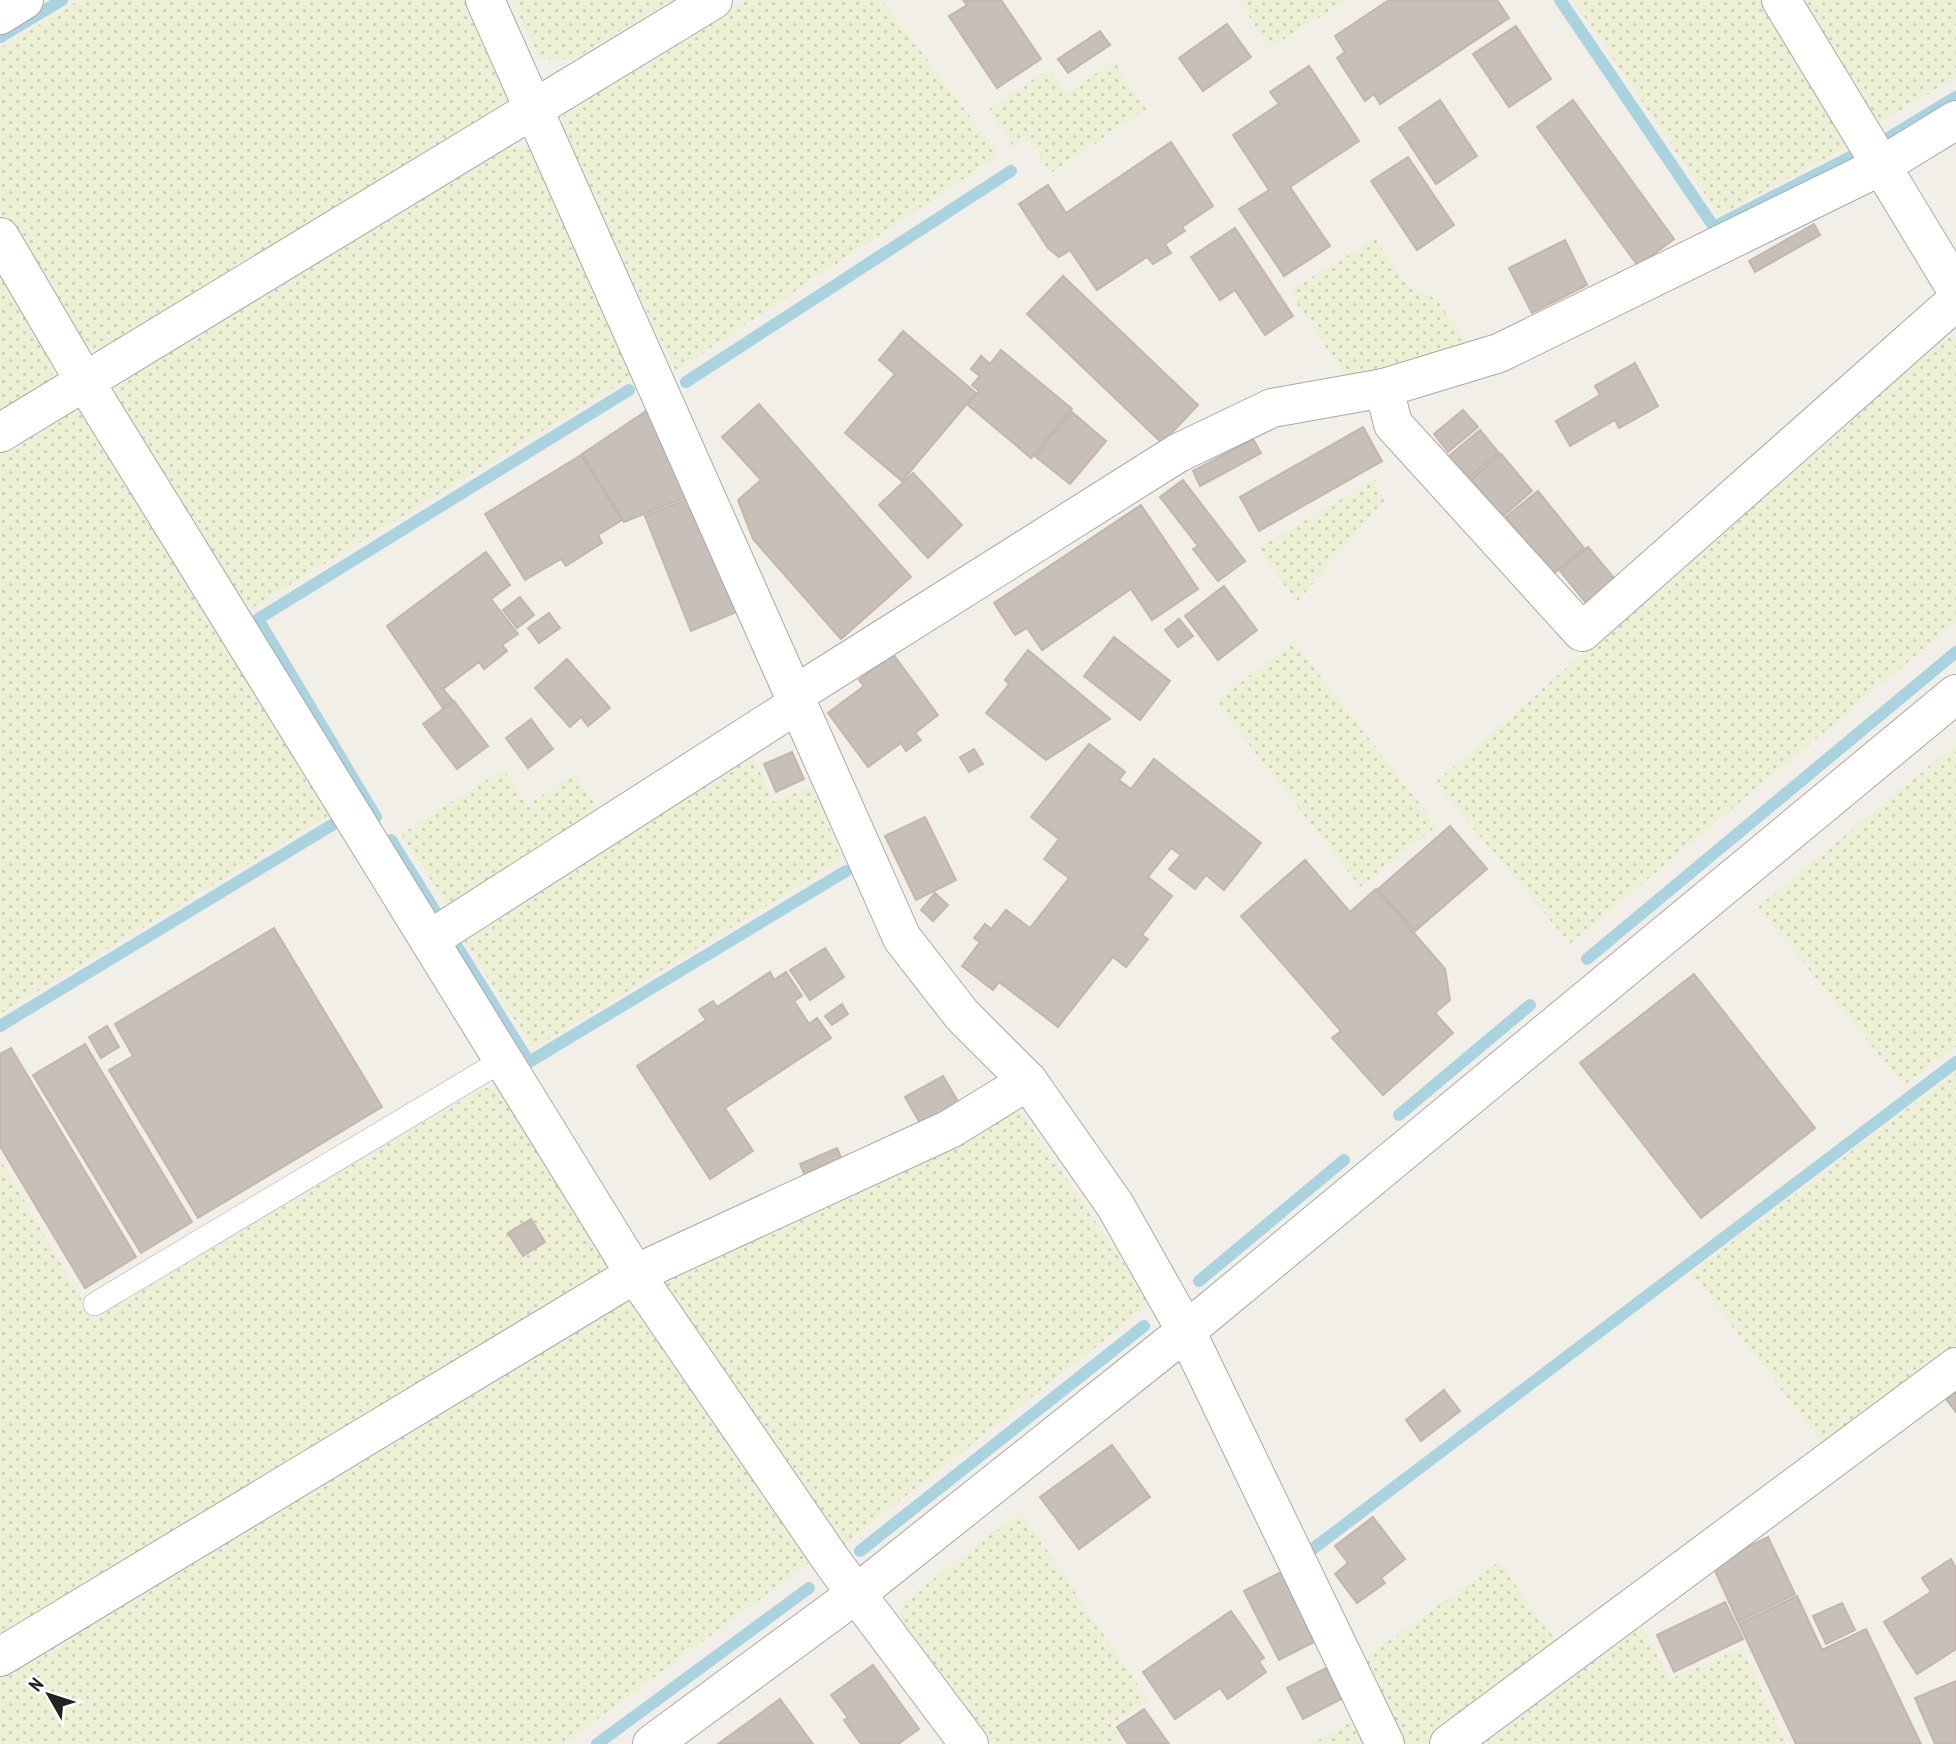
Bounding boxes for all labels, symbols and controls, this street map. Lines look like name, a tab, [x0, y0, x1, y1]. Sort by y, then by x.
north arrow	[14, 1660, 84, 1730]
text: N	[23, 1673, 48, 1696]

